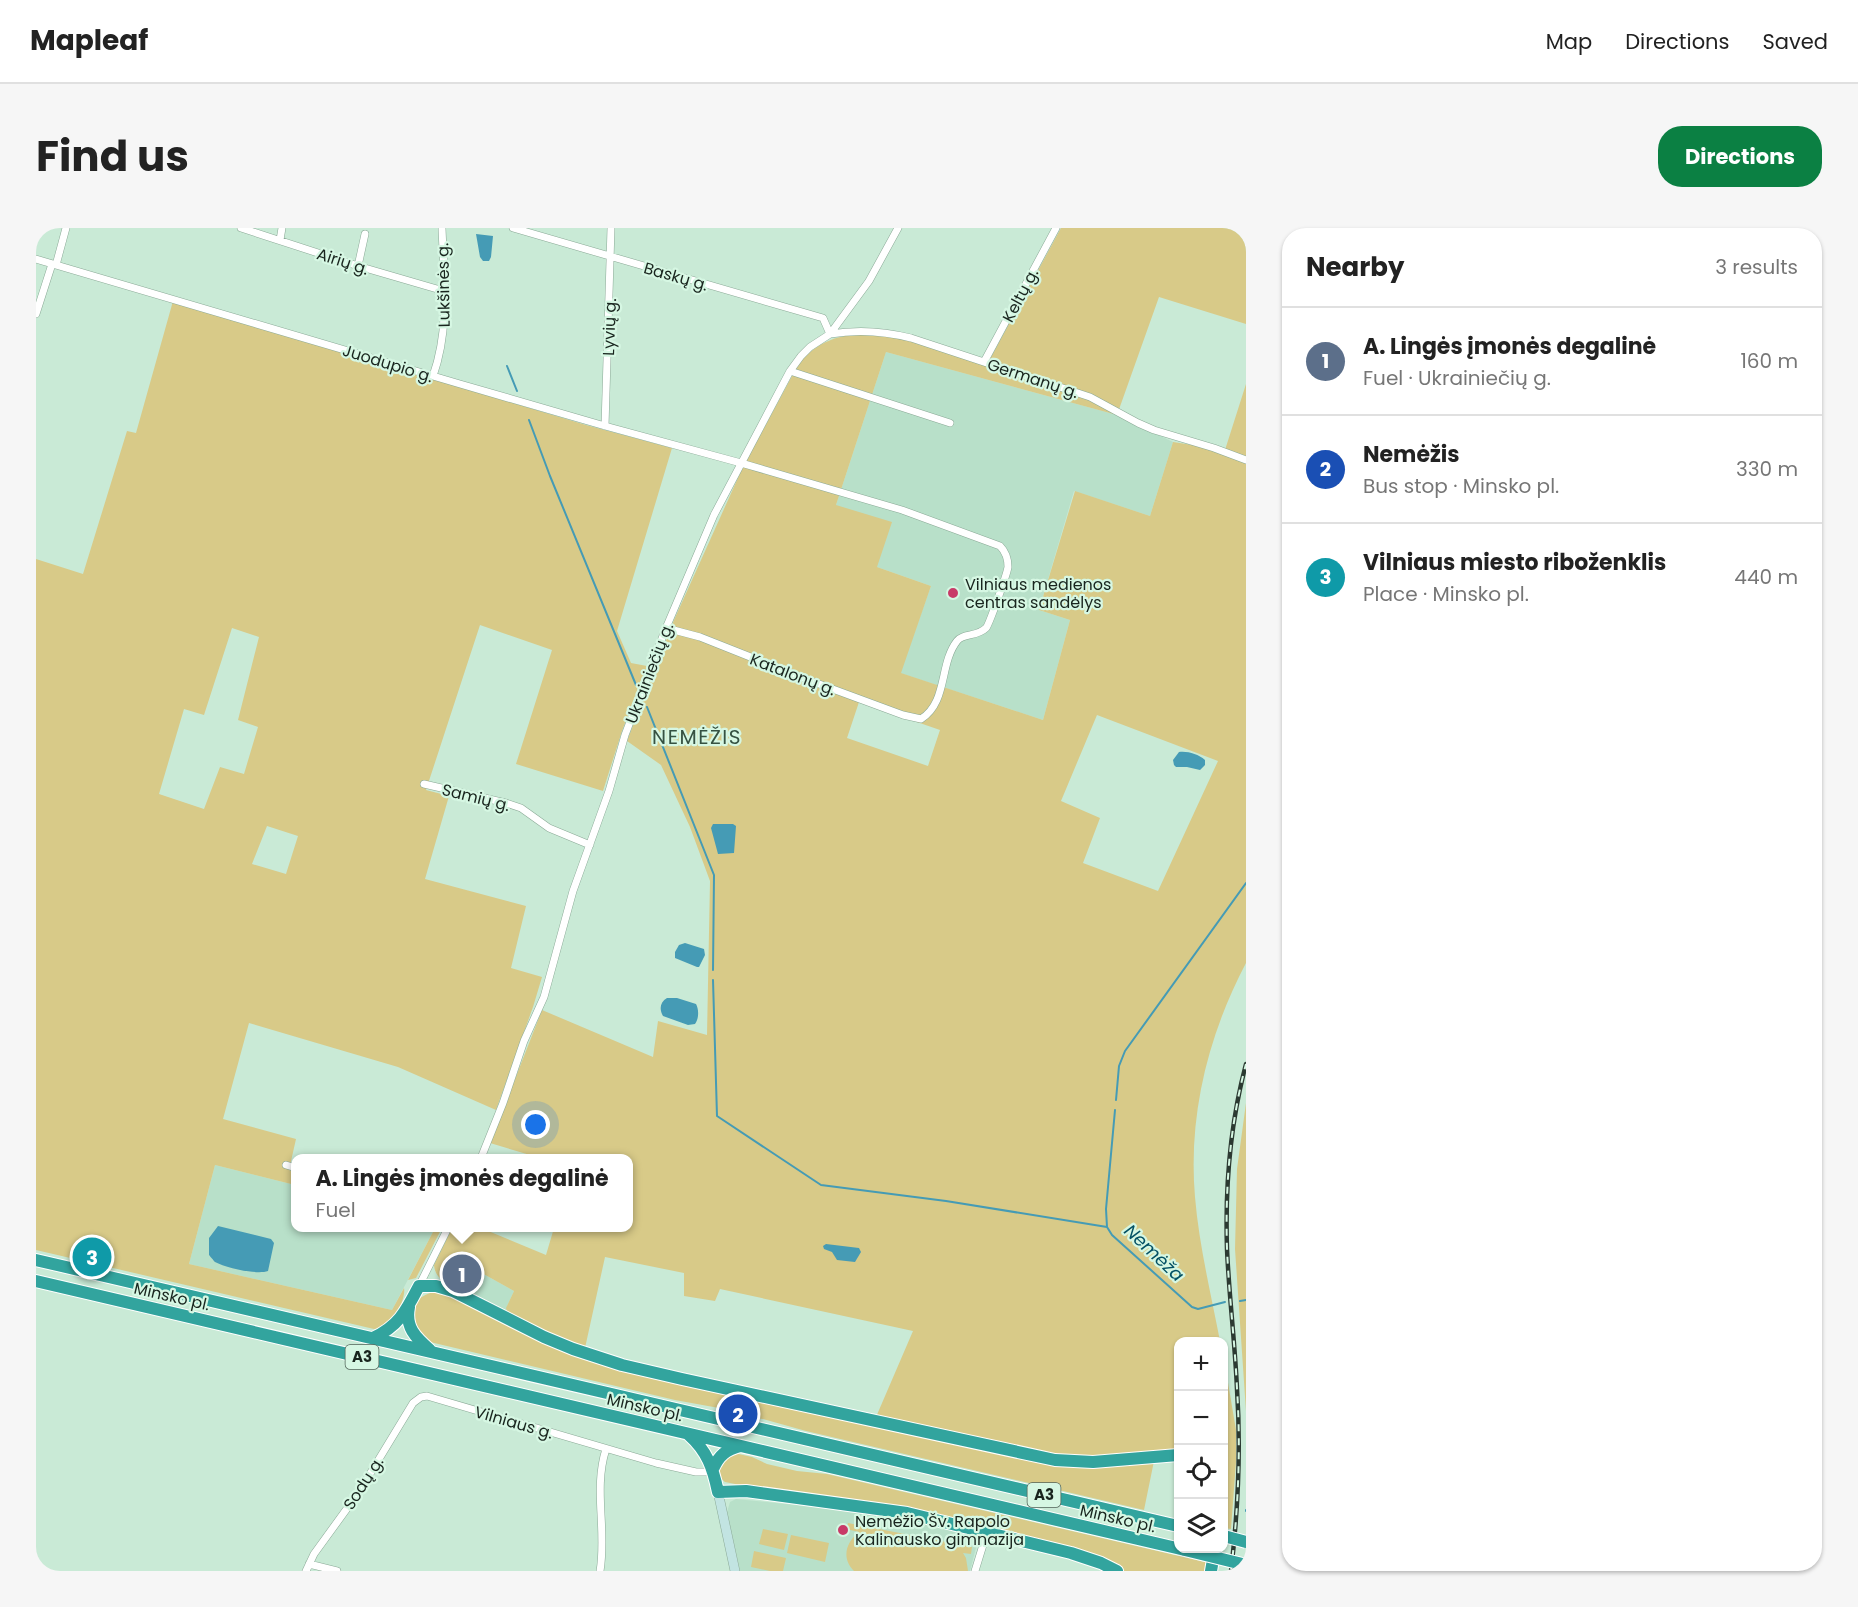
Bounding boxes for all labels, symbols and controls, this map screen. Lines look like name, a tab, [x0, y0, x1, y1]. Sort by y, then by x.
text: Mapleaf	[30, 21, 148, 60]
text: Map	[1546, 27, 1592, 56]
text: Directions	[1625, 27, 1729, 56]
text: Saved	[1762, 27, 1828, 56]
button: Directions	[1658, 126, 1822, 187]
text: Find us	[36, 127, 189, 186]
street label: Airių g.	[314, 242, 372, 281]
street label: Lukšinės g.	[431, 242, 456, 328]
text: Nearby	[1306, 249, 1404, 285]
text: 3 results	[1715, 253, 1798, 281]
street label: Baskų g.	[641, 256, 711, 297]
street label: Keltų g.	[997, 264, 1044, 326]
street label: Lyvių g.	[597, 298, 622, 356]
text: A. Lingės įmonės degalinė	[1363, 331, 1656, 362]
street label: Juodupio g.	[340, 339, 436, 388]
text: 1	[1322, 347, 1329, 375]
text: 160 m	[1740, 347, 1798, 375]
street label: Germanų g.	[984, 353, 1081, 404]
text: Fuel · Ukrainiečių g.	[1363, 364, 1551, 392]
text: Nemėžis	[1363, 439, 1460, 470]
text: 2	[1320, 455, 1331, 483]
text: 330 m	[1736, 455, 1798, 483]
text: Bus stop · Minsko pl.	[1363, 472, 1559, 500]
text: Vilniaus miesto riboženklis	[1363, 547, 1666, 578]
text: 3	[1319, 563, 1332, 591]
text: 440 m	[1734, 563, 1798, 591]
place label: Vilniaus medienos centras sandėlys	[965, 573, 1111, 614]
text: Place · Minsko pl.	[1363, 580, 1529, 608]
marker: Vilniaus medienos centras sandėlys	[946, 586, 960, 600]
street label: Ukrainiečių g.	[620, 619, 679, 727]
street label: Katalonų g.	[747, 648, 839, 701]
district label: NEMĖŽIS	[652, 723, 742, 751]
street label: Samių g.	[439, 778, 512, 817]
your location	[521, 1110, 550, 1139]
popup	[291, 1154, 633, 1232]
text: A. Lingės įmonės degalinė	[315, 1163, 609, 1194]
text: Fuel	[315, 1196, 356, 1224]
water label: Nemėža	[1119, 1218, 1190, 1287]
pin: 3	[72, 1234, 112, 1280]
pin: 1	[442, 1252, 482, 1296]
street label: Minsko pl.	[132, 1277, 212, 1316]
map controls	[1174, 1337, 1228, 1553]
button: +	[1174, 1337, 1228, 1391]
road number: A3	[346, 1345, 378, 1369]
street label: Minsko pl.	[605, 1388, 685, 1427]
button: −	[1174, 1391, 1228, 1445]
pin: 2	[718, 1392, 758, 1436]
street label: Vilniaus g.	[472, 1400, 556, 1445]
button: locate	[1174, 1445, 1228, 1499]
street label: Sodų g.	[338, 1452, 389, 1514]
road number: A3	[1028, 1483, 1060, 1507]
street label: Minsko pl.	[1078, 1499, 1158, 1538]
button: layers	[1174, 1499, 1228, 1553]
place label: Nemėžio Šv. Rapolo Kalinausko gimnazija	[855, 1510, 1024, 1551]
marker: Nemėžio Šv. Rapolo Kalinausko gimnazija	[836, 1523, 850, 1537]

